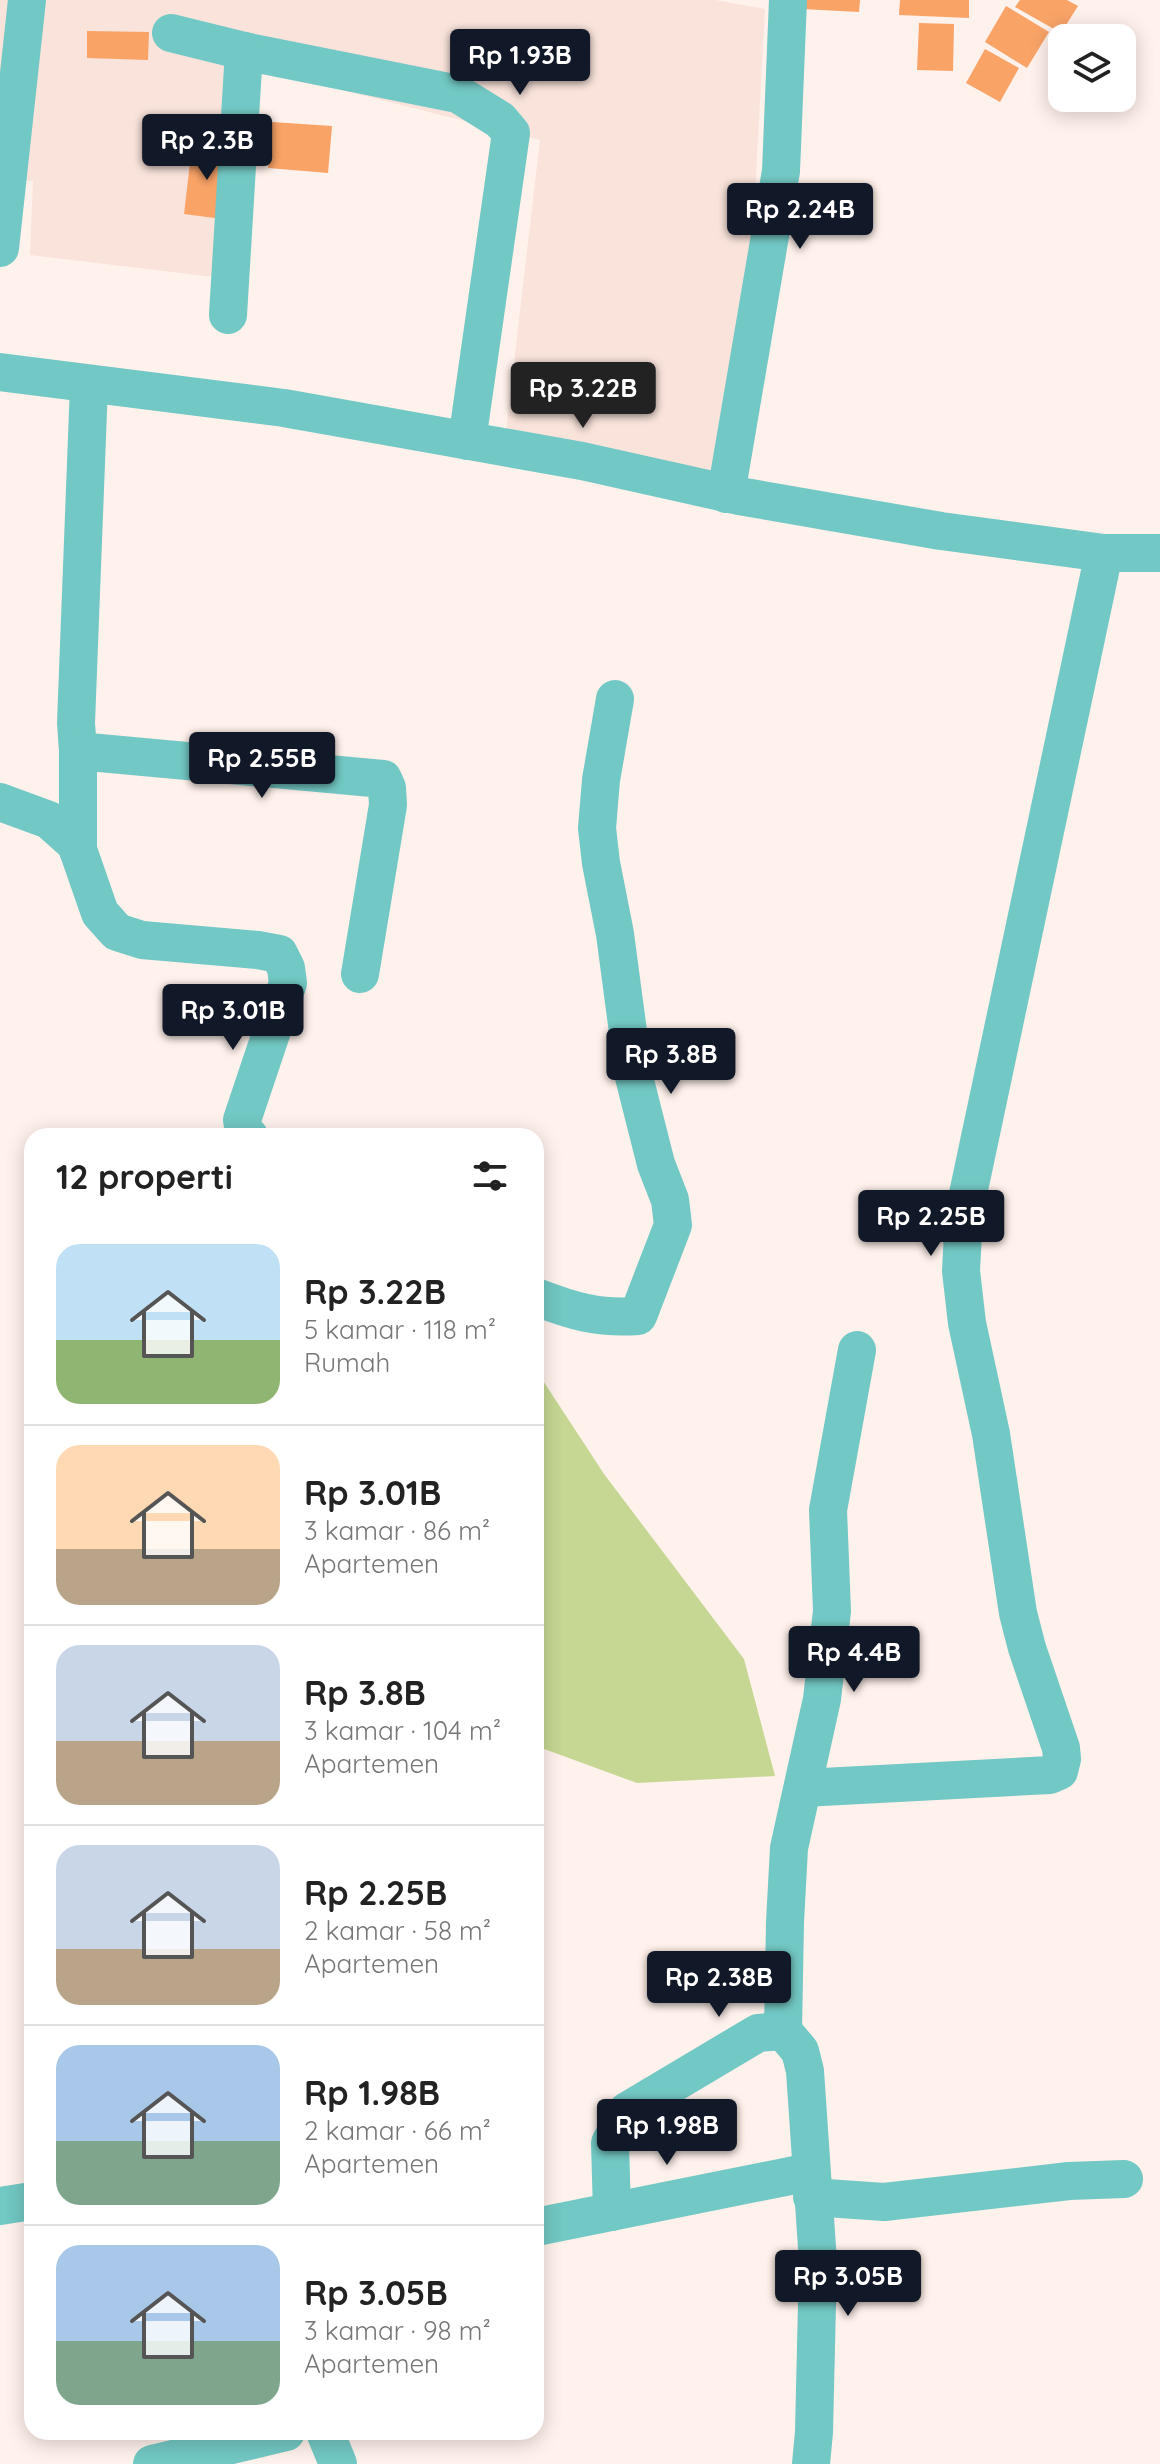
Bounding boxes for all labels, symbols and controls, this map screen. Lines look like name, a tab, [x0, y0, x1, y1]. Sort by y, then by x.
map controls	[1048, 24, 1136, 112]
button: layers	[1048, 24, 1136, 112]
pin: Rp 1.93B	[437, 29, 603, 97]
text: Rp 1.93B	[468, 38, 572, 71]
pin: Rp 2.3B	[133, 114, 281, 182]
text: Rp 2.3B	[160, 123, 254, 156]
pin: Rp 2.24B	[717, 183, 883, 251]
text: Rp 2.24B	[745, 192, 855, 225]
pin: Rp 3.22B	[500, 362, 666, 430]
text: Rp 3.22B	[529, 371, 637, 404]
pin: Rp 2.55B	[179, 732, 345, 800]
text: Rp 2.55B	[207, 741, 317, 774]
pin: Rp 3.01B	[150, 984, 316, 1052]
text: Rp 3.01B	[180, 993, 286, 1026]
pin: Rp 3.8B	[597, 1028, 745, 1096]
text: Rp 3.8B	[624, 1037, 718, 1070]
icon: filters	[468, 1154, 512, 1198]
text: 12 properti	[56, 1155, 233, 1198]
pin: Rp 2.25B	[848, 1190, 1014, 1258]
text: Rp 2.25B	[876, 1199, 986, 1232]
text: Rp 3.22B	[304, 1270, 446, 1313]
icon: home	[120, 1276, 216, 1372]
text: 5 kamar · 118 m²	[304, 1313, 496, 1346]
text: Rumah	[304, 1346, 390, 1379]
text: Rp 3.01B	[304, 1471, 441, 1514]
icon: home	[120, 1477, 216, 1573]
text: 3 kamar · 86 m²	[304, 1514, 490, 1547]
text: Apartemen	[304, 1547, 439, 1580]
pin: Rp 4.4B	[780, 1626, 928, 1694]
text: Rp 4.4B	[807, 1635, 901, 1668]
text: Rp 3.8B	[304, 1671, 426, 1714]
icon: home	[120, 1677, 216, 1773]
text: 3 kamar · 104 m²	[304, 1714, 501, 1747]
text: Apartemen	[304, 1747, 439, 1780]
text: Rp 2.25B	[304, 1871, 447, 1914]
icon: home	[120, 1877, 216, 1973]
text: 2 kamar · 58 m²	[304, 1914, 491, 1947]
text: Apartemen	[304, 1947, 439, 1980]
pin: Rp 2.38B	[636, 1951, 802, 2019]
text: Rp 2.38B	[665, 1960, 773, 1993]
text: Rp 1.98B	[304, 2071, 440, 2114]
icon: home	[120, 2077, 216, 2173]
pin: Rp 1.98B	[584, 2099, 750, 2167]
text: Rp 1.98B	[615, 2108, 719, 2141]
text: 2 kamar · 66 m²	[304, 2114, 491, 2147]
text: Apartemen	[304, 2147, 439, 2180]
pin: Rp 3.05B	[765, 2250, 931, 2318]
text: Rp 3.05B	[793, 2259, 903, 2292]
text: Rp 3.05B	[304, 2271, 448, 2314]
icon: home	[120, 2277, 216, 2373]
text: 3 kamar · 98 m²	[304, 2314, 491, 2347]
text: Apartemen	[304, 2347, 439, 2380]

